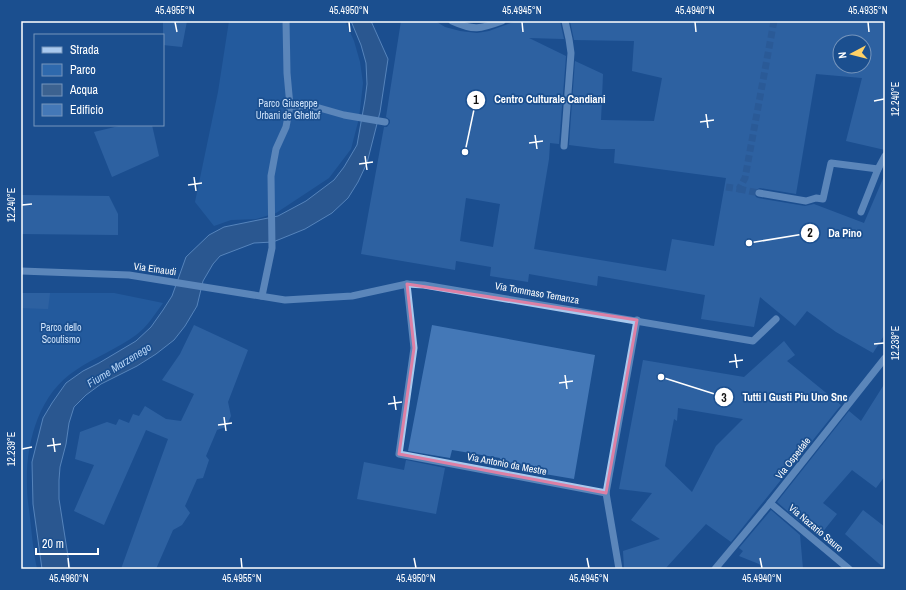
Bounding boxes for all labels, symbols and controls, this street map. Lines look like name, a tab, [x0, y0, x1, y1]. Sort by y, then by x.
text: 45.4955°N	[155, 4, 195, 17]
text: 45.4950°N	[329, 4, 369, 17]
text: 45.4945°N	[502, 4, 542, 17]
text: 45.4940°N	[675, 4, 715, 17]
text: 45.4935°N	[848, 4, 888, 17]
legend	[34, 34, 164, 126]
north arrow	[832, 34, 872, 74]
text: Strada	[70, 42, 100, 58]
text: N	[835, 51, 849, 59]
text: Parco	[70, 62, 96, 78]
text: Acqua	[69, 82, 98, 98]
text: 12.240°E	[889, 82, 902, 116]
callout: Centro Culturale Candiani	[466, 88, 614, 111]
text: 1	[473, 92, 479, 108]
text: Centro Culturale Candiani	[494, 92, 606, 106]
park label: Parco Giuseppe Urbani de Gheltof	[256, 97, 321, 122]
text: Edificio	[70, 102, 103, 118]
text: 12.240°E	[5, 188, 18, 222]
callout: Da Pino	[800, 221, 870, 244]
text: 2	[807, 225, 813, 241]
text: Da Pino	[828, 226, 862, 240]
street label: Via Einaudi	[133, 260, 177, 278]
street label: Via Tommaso Temanza	[494, 279, 581, 307]
park label: Parco dello Scoutismo	[40, 321, 82, 346]
text: 12.239°E	[889, 326, 902, 360]
water label: Fiume Marzenego	[84, 340, 154, 390]
callout: Tutti I Gusti Piu Uno Snc	[714, 386, 855, 409]
text: 3	[721, 390, 727, 406]
text: Tutti I Gusti Piu Uno Snc	[742, 390, 848, 404]
text: 12.239°E	[5, 432, 18, 466]
street label: Via Ospedale	[773, 434, 814, 482]
street label: Via Antonio da Mestre	[466, 450, 548, 478]
street label: Via Nazario Sauro	[786, 501, 846, 555]
scale bar	[36, 530, 98, 556]
text: 20 m	[42, 536, 64, 552]
text: 45.4960°N	[49, 572, 89, 585]
text: 45.4955°N	[222, 572, 262, 585]
text: 45.4950°N	[396, 572, 436, 585]
text: 45.4945°N	[569, 572, 609, 585]
text: 45.4940°N	[742, 572, 782, 585]

